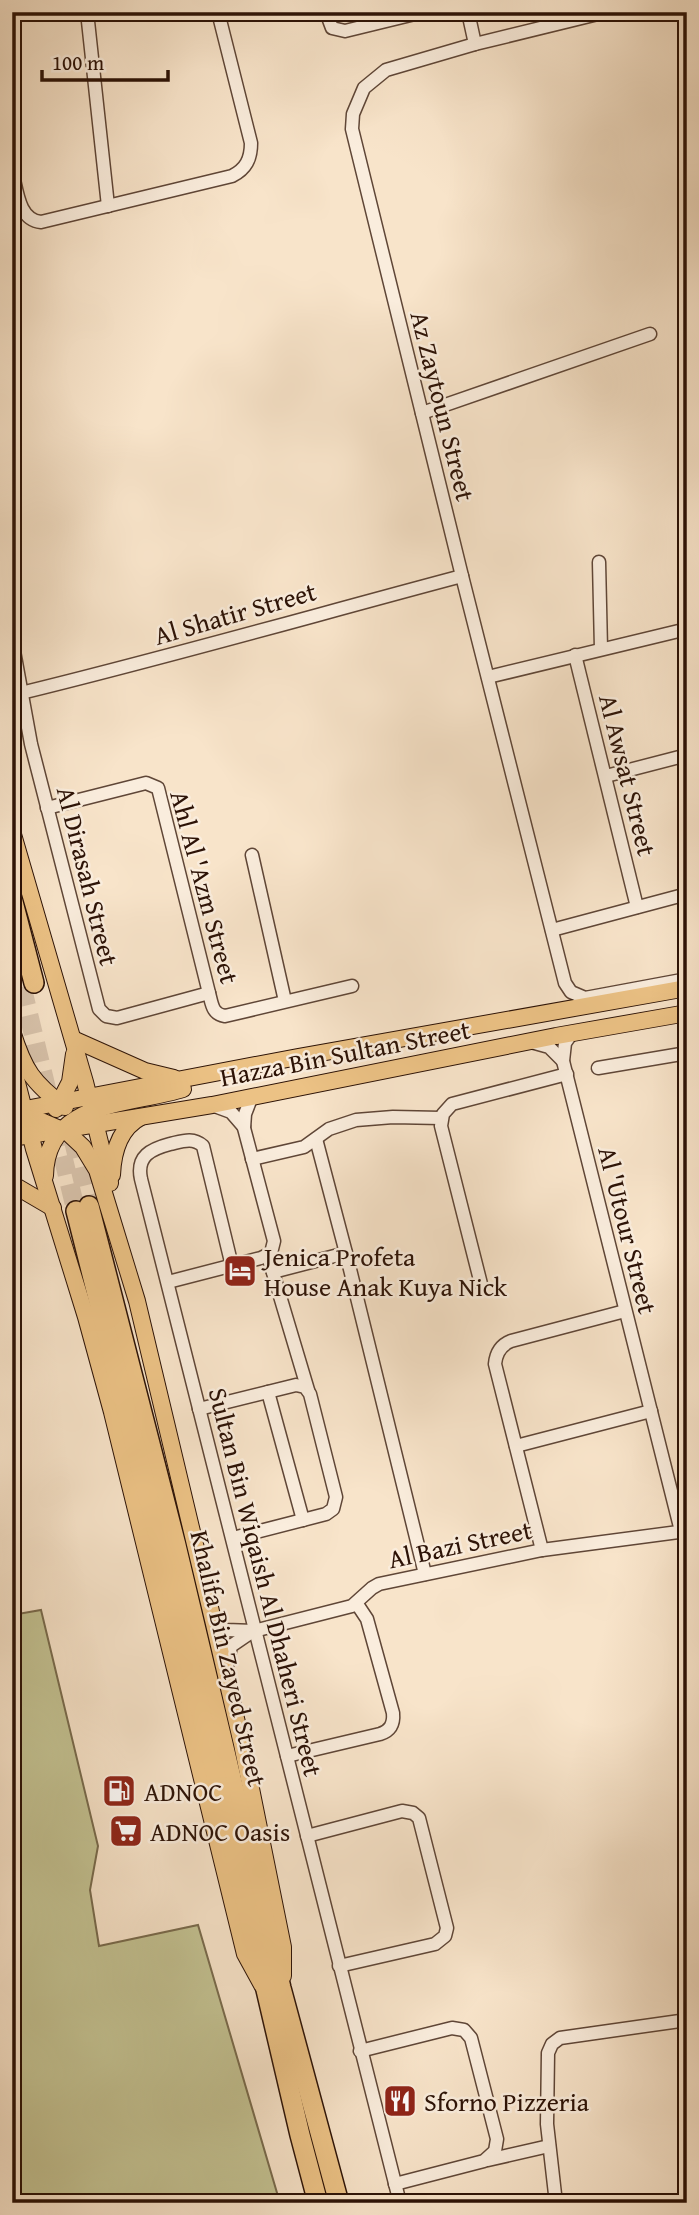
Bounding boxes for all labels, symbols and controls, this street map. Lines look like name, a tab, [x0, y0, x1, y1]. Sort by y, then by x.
scale bar	[42, 38, 168, 82]
text: 100 m	[52, 47, 104, 78]
street label: Az Zaytoun Street	[401, 307, 485, 505]
street label: Al Shatir Street	[149, 571, 321, 655]
street label: Al Awsat Street	[589, 690, 667, 860]
street label: Al Dirasah Street	[47, 782, 129, 970]
street label: Ahl Al 'Azm Street	[160, 786, 250, 988]
street label: Hazza Bin Sultan Street	[216, 1010, 474, 1096]
street label: Al 'Utour Street	[588, 1142, 668, 1318]
place label: Jenica Profeta House Anak Kuya Nick	[261, 1237, 508, 1306]
hotel icon: Jenica Profeta House Anak Kuya Nick	[221, 1252, 259, 1290]
street label: Sultan Bin Wiqaish Al Dhaheri Street	[199, 1384, 333, 1780]
street label: Al Bazi Street	[385, 1510, 535, 1578]
street label: Khalifa Bin Zayed Street	[181, 1526, 277, 1790]
fuel station icon: ADNOC	[100, 1772, 138, 1810]
place label: ADNOC	[144, 1772, 222, 1811]
supermarket icon: ADNOC Oasis	[107, 1812, 145, 1850]
place label: ADNOC Oasis	[150, 1812, 290, 1851]
restaurant icon: Sforno Pizzeria	[381, 2082, 419, 2120]
place label: Sforno Pizzeria	[424, 2082, 590, 2121]

